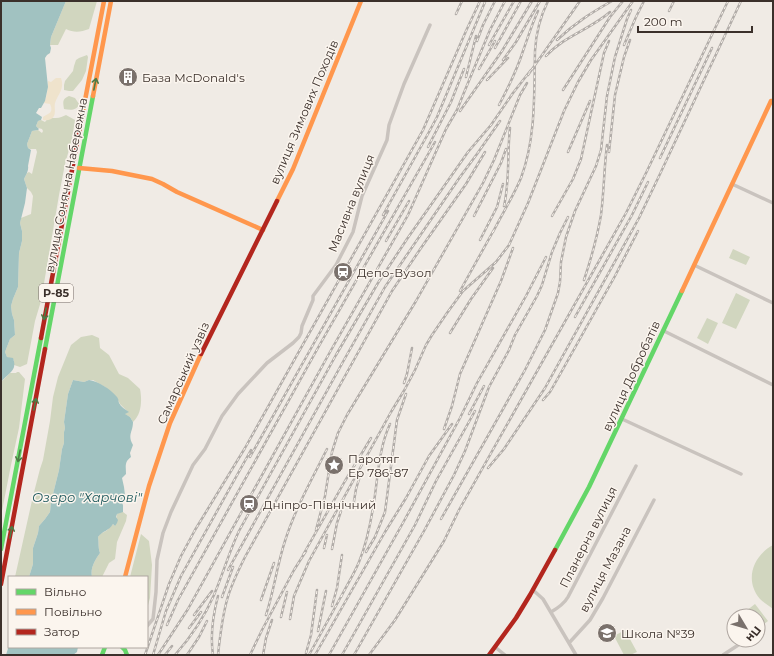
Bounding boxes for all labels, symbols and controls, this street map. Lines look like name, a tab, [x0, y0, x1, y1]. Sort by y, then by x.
scale bar	[638, 8, 752, 34]
text: 200 m	[644, 14, 683, 29]
street label: вулиця Зимових Походів	[267, 38, 341, 186]
building icon: База McDonald's	[117, 66, 139, 88]
place label: База McDonald's	[142, 70, 245, 85]
one-way arrow	[91, 78, 99, 91]
street label: вулиця Сонячна Набережна	[42, 96, 90, 274]
street label: Масивна вулиця	[325, 152, 377, 254]
station icon: Депо-Вузол	[332, 261, 354, 283]
place label: Депо-Вузол	[357, 265, 431, 280]
road number: Р-85	[39, 284, 73, 302]
one-way arrow	[41, 308, 49, 321]
street label: вулиця Добробатів	[599, 318, 663, 434]
street label: Самарський узвіз	[154, 320, 212, 426]
one-way arrow	[31, 398, 39, 411]
one-way arrow	[14, 449, 22, 462]
place label: Паротяг Ер 786-87	[348, 451, 408, 480]
place icon: Паротяг Ер 786-87	[323, 454, 345, 476]
street label: Планерна вулиця	[556, 484, 620, 590]
water label: Озеро "Харчові"	[32, 489, 143, 505]
station icon: Дніпро-Північний	[238, 493, 260, 515]
place label: Дніпро-Північний	[263, 497, 376, 512]
street label: вулиця Мазана	[576, 523, 634, 615]
one-way arrow	[7, 526, 15, 539]
legend	[8, 576, 148, 648]
text: Вільно	[44, 584, 87, 599]
text: Повільно	[44, 604, 103, 619]
north arrow	[726, 608, 766, 648]
school or university icon: Школа №39	[596, 622, 618, 644]
text: Пн	[743, 623, 764, 645]
text: Затор	[44, 624, 80, 639]
place label: Школа №39	[621, 626, 695, 641]

